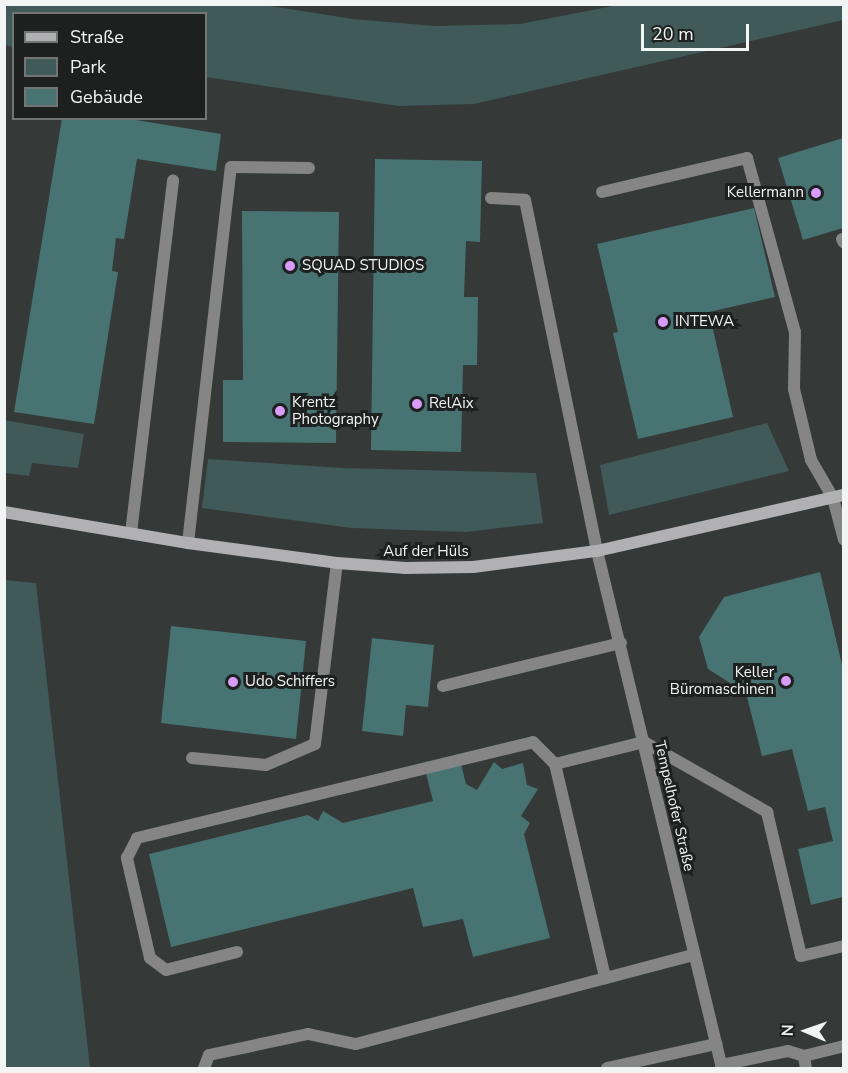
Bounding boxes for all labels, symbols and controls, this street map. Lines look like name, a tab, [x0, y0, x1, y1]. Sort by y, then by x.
legend	[12, 12, 207, 120]
scale bar	[644, 12, 752, 50]
text: 20 m	[652, 22, 694, 46]
text: Straße	[70, 25, 124, 49]
text: Park	[70, 55, 106, 79]
text: Gebäude	[70, 85, 143, 109]
place label: Kellermann	[727, 184, 804, 202]
marker: Kellermann	[809, 186, 823, 200]
place label: SQUAD STUDIOS	[302, 257, 424, 275]
marker: SQUAD STUDIOS	[283, 259, 297, 273]
place label: INTEWA	[675, 313, 734, 331]
marker: INTEWA	[656, 315, 670, 329]
place label: Krentz Photography	[292, 393, 379, 428]
place label: RelAix	[429, 395, 474, 413]
marker: RelAix	[410, 397, 424, 411]
marker: Krentz Photography	[273, 404, 287, 418]
street label: Auf der Hüls	[383, 543, 469, 561]
place label: Keller Büromaschinen	[670, 663, 774, 698]
place label: Udo Schiffers	[245, 673, 335, 691]
marker: Keller Büromaschinen	[779, 674, 793, 688]
marker: Udo Schiffers	[226, 675, 240, 689]
street label: Tempelhofer Straße	[650, 739, 698, 873]
north arrow	[776, 1001, 836, 1061]
text: N	[777, 1024, 799, 1037]

